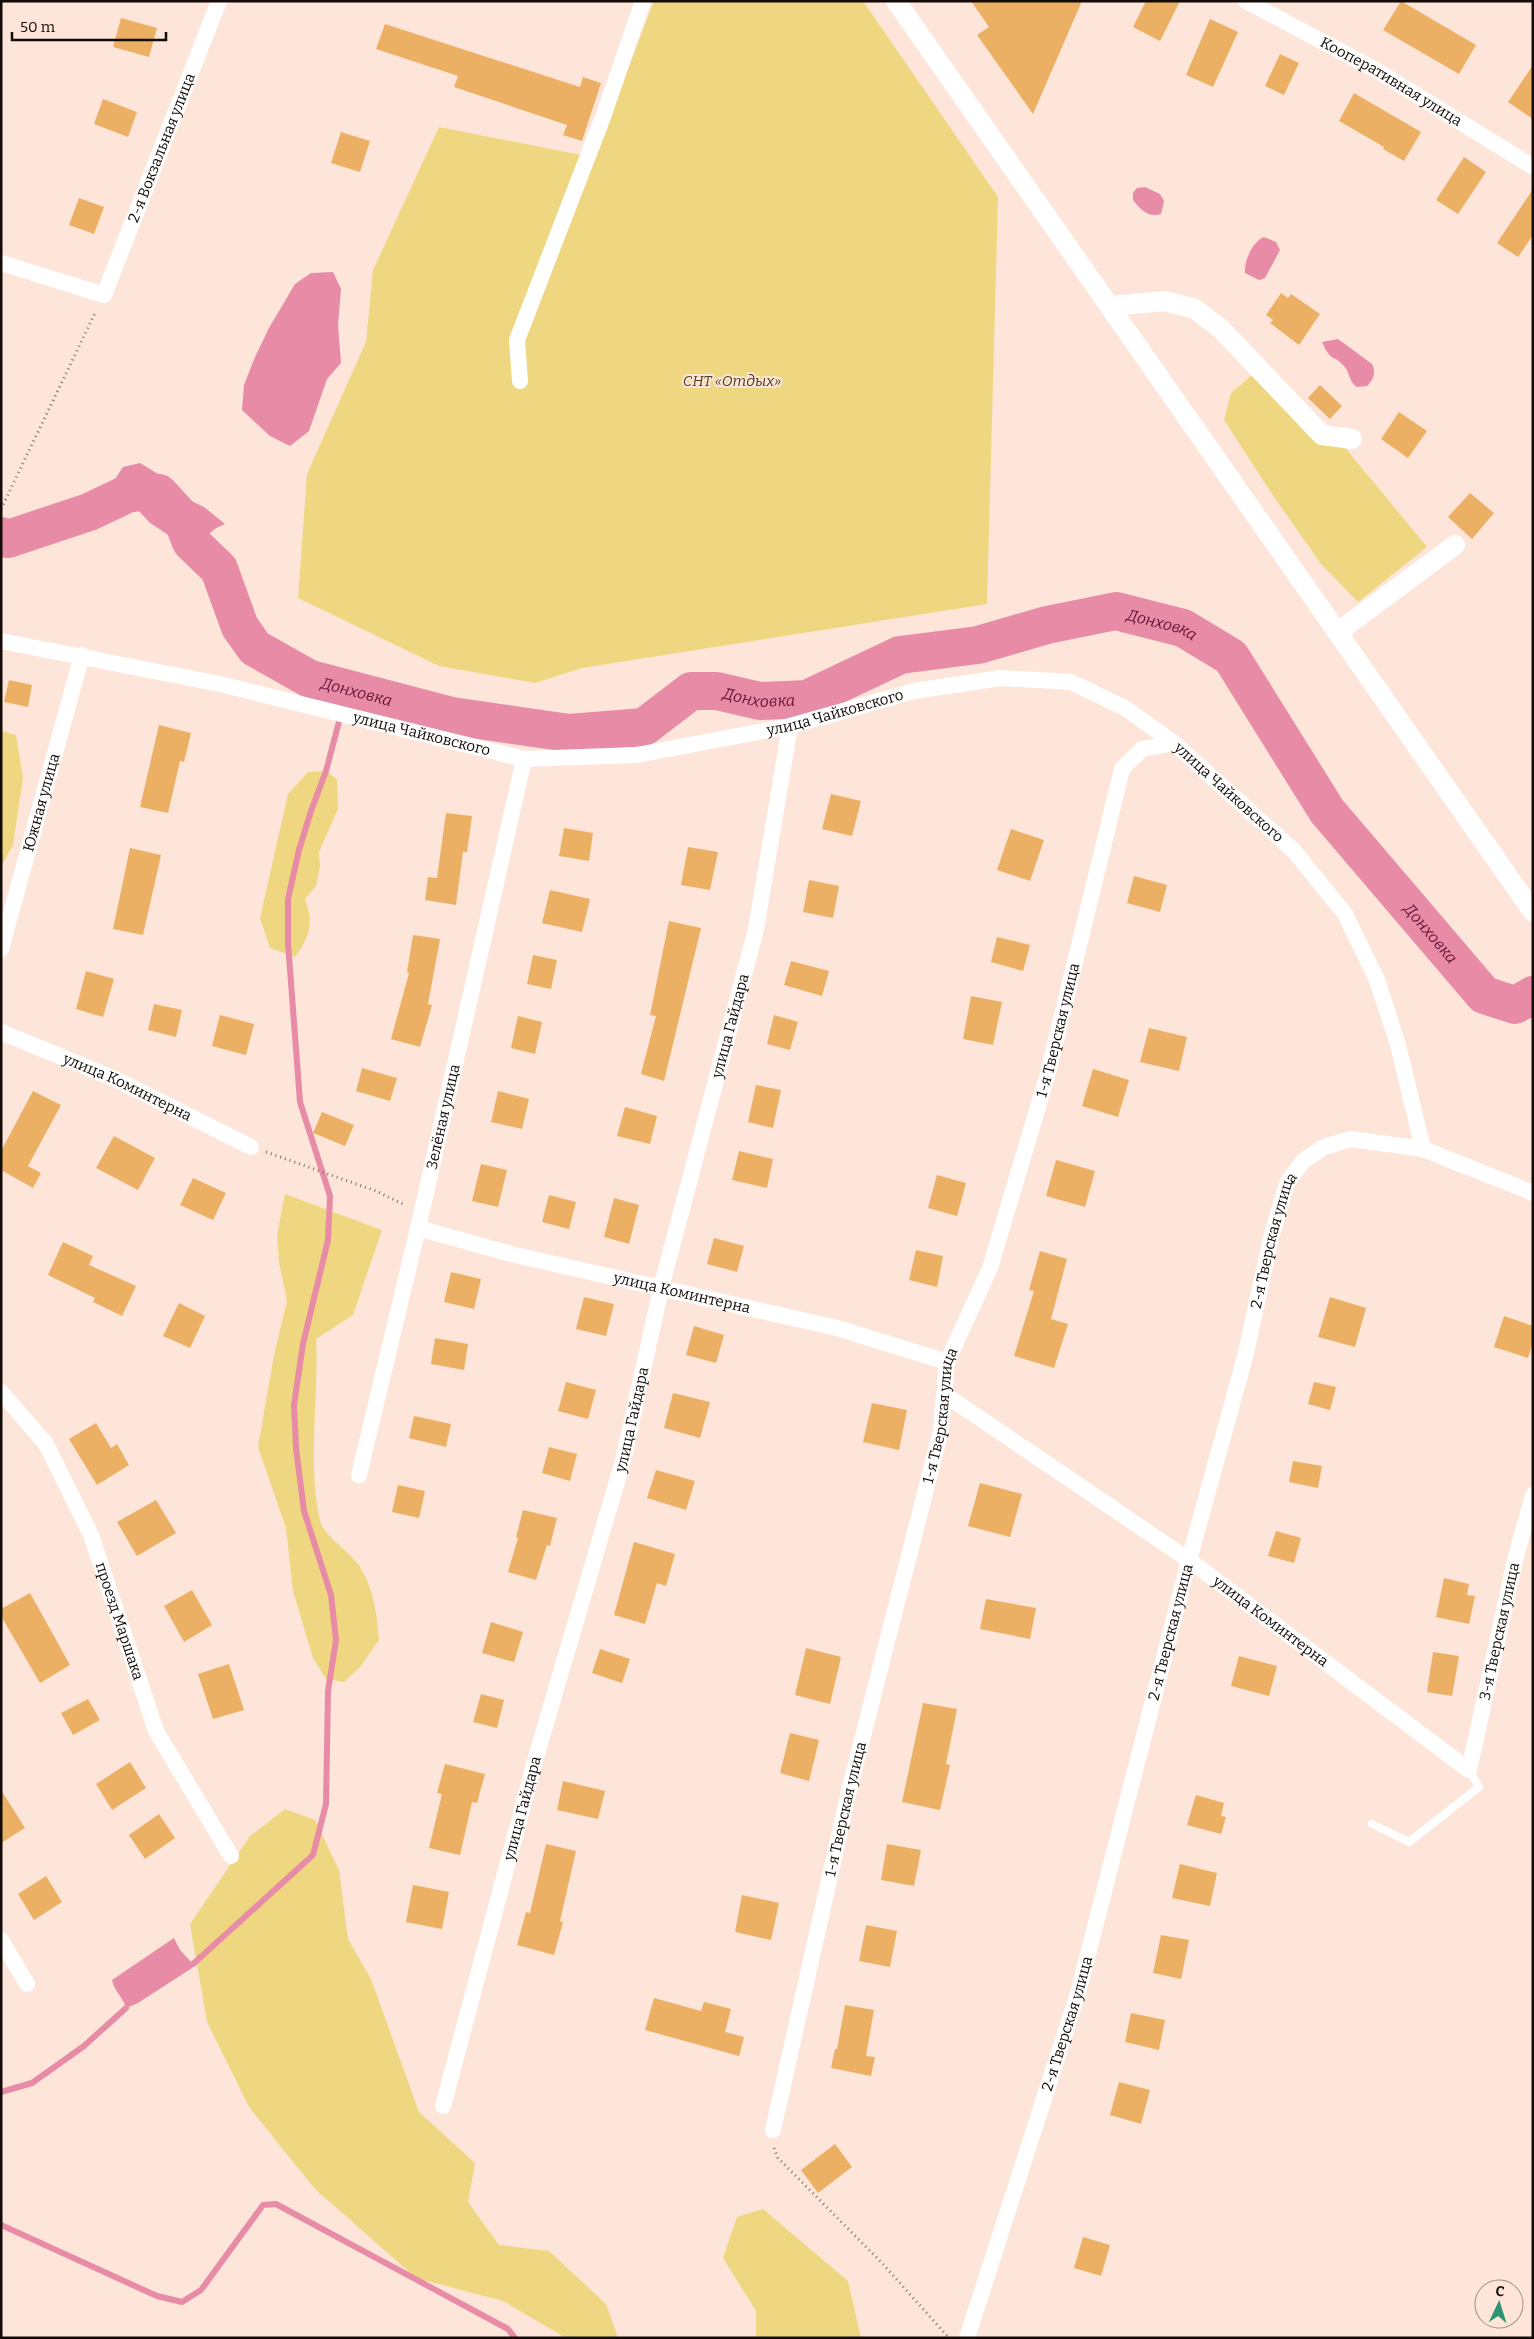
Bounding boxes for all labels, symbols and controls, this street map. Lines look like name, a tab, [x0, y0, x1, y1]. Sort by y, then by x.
scale bar	[12, 10, 166, 42]
text: 50 m	[20, 18, 56, 36]
street label: Кооперативная улица	[1317, 33, 1465, 130]
street label: 2-я Вокзальная улица	[124, 71, 199, 225]
park label: СНТ «Отдых»	[683, 372, 781, 390]
water label: Донховка	[1124, 604, 1201, 644]
water label: Донховка	[318, 673, 394, 710]
water label: Донховка	[721, 683, 796, 711]
street label: улица Чайковского	[764, 685, 905, 739]
street label: улица Чайковского	[350, 708, 492, 759]
street label: улица Чайковского	[1170, 738, 1287, 846]
street label: Южная улица	[19, 751, 63, 854]
water label: Донховка	[1400, 899, 1462, 967]
street label: 1-я Тверская улица	[1032, 961, 1083, 1100]
street label: улица Гайдара	[708, 972, 753, 1081]
street label: улица Коминтерна	[60, 1049, 195, 1125]
street label: Зелёная улица	[423, 1062, 464, 1171]
street label: 2-я Тверская улица	[1247, 1169, 1301, 1310]
street label: улица Коминтерна	[611, 1268, 752, 1317]
street label: 1-я Тверская улица	[919, 1345, 961, 1485]
street label: улица Гайдара	[611, 1365, 652, 1475]
street label: проезд Маршака	[92, 1560, 147, 1682]
street label: 3-я Тверская улица	[1476, 1561, 1523, 1702]
street label: 2-я Тверская улица	[1144, 1562, 1197, 1702]
street label: улица Коминтерна	[1209, 1572, 1332, 1670]
street label: 1-я Тверская улица	[821, 1740, 870, 1878]
street label: улица Гайдара	[500, 1754, 545, 1864]
street label: 2-я Тверская улица	[1038, 1954, 1096, 2093]
north arrow	[1474, 2279, 1524, 2329]
text: С	[1495, 2283, 1505, 2300]

